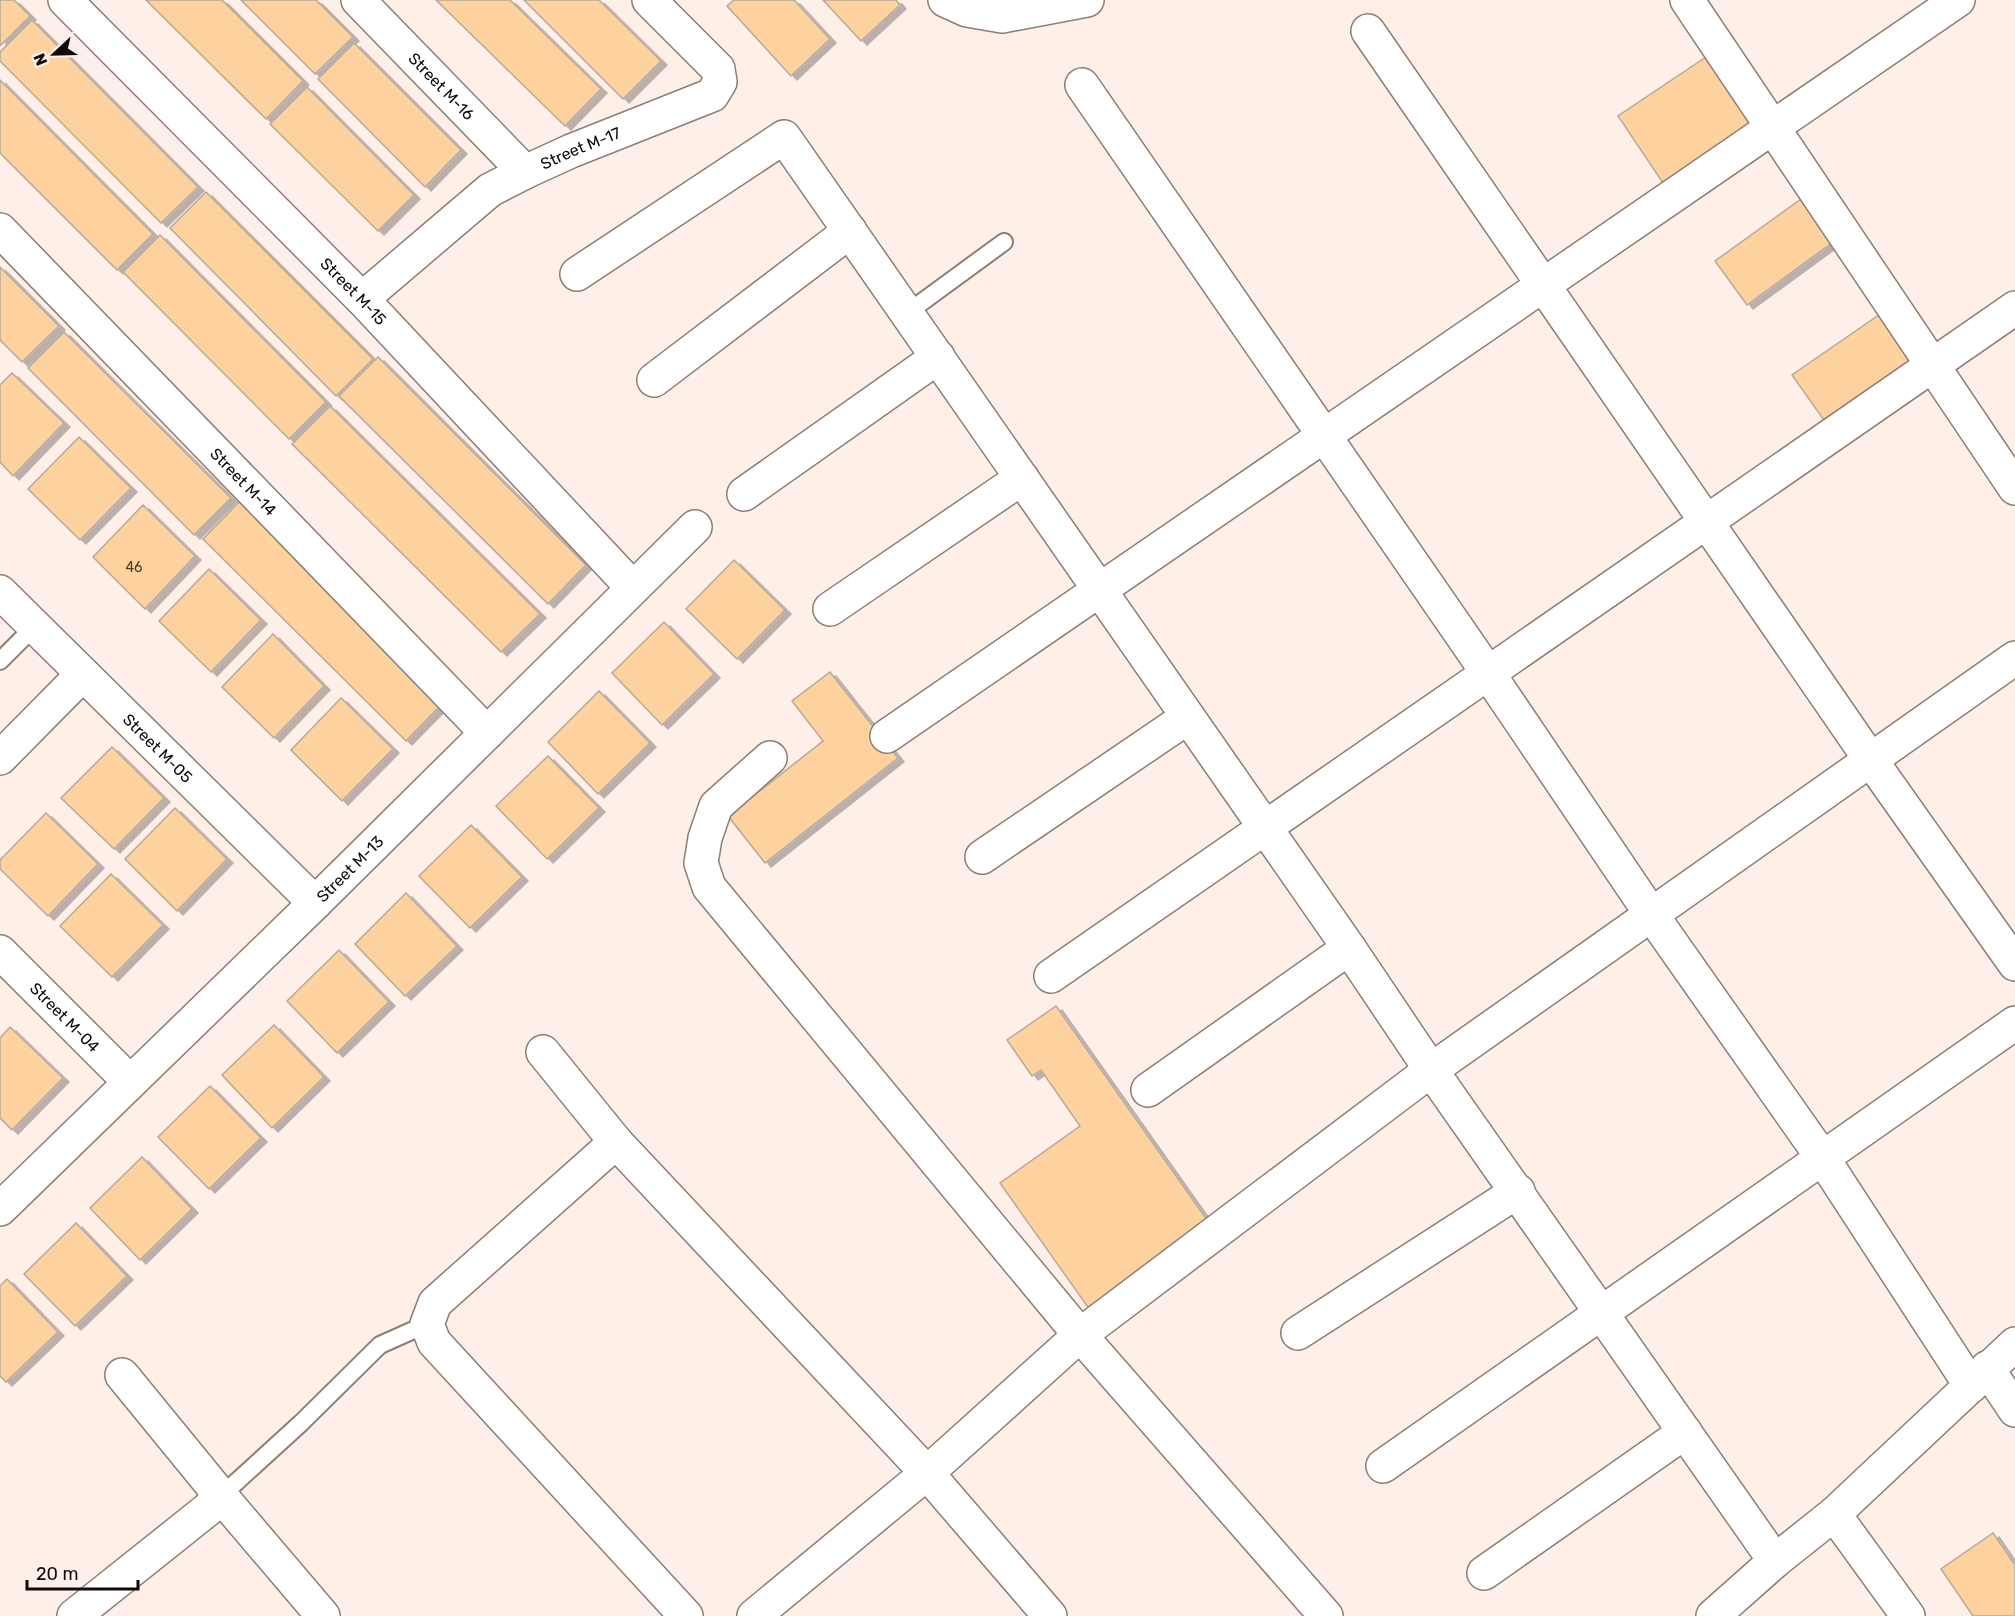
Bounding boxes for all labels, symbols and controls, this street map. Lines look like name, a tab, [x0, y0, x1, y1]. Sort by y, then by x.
north arrow	[24, 24, 84, 84]
street label: Street M-16	[404, 49, 478, 124]
text: N	[30, 51, 52, 68]
street label: Street M-17	[538, 123, 623, 174]
street label: Street M-15	[316, 254, 390, 329]
street label: Street M-14	[206, 444, 280, 520]
house number: 46	[125, 559, 143, 576]
street label: Street M-05	[119, 710, 196, 787]
street label: Street M-13	[313, 832, 387, 906]
street label: Street M-04	[26, 979, 104, 1056]
scale bar	[27, 1553, 138, 1591]
text: 20 m	[36, 1563, 78, 1585]

